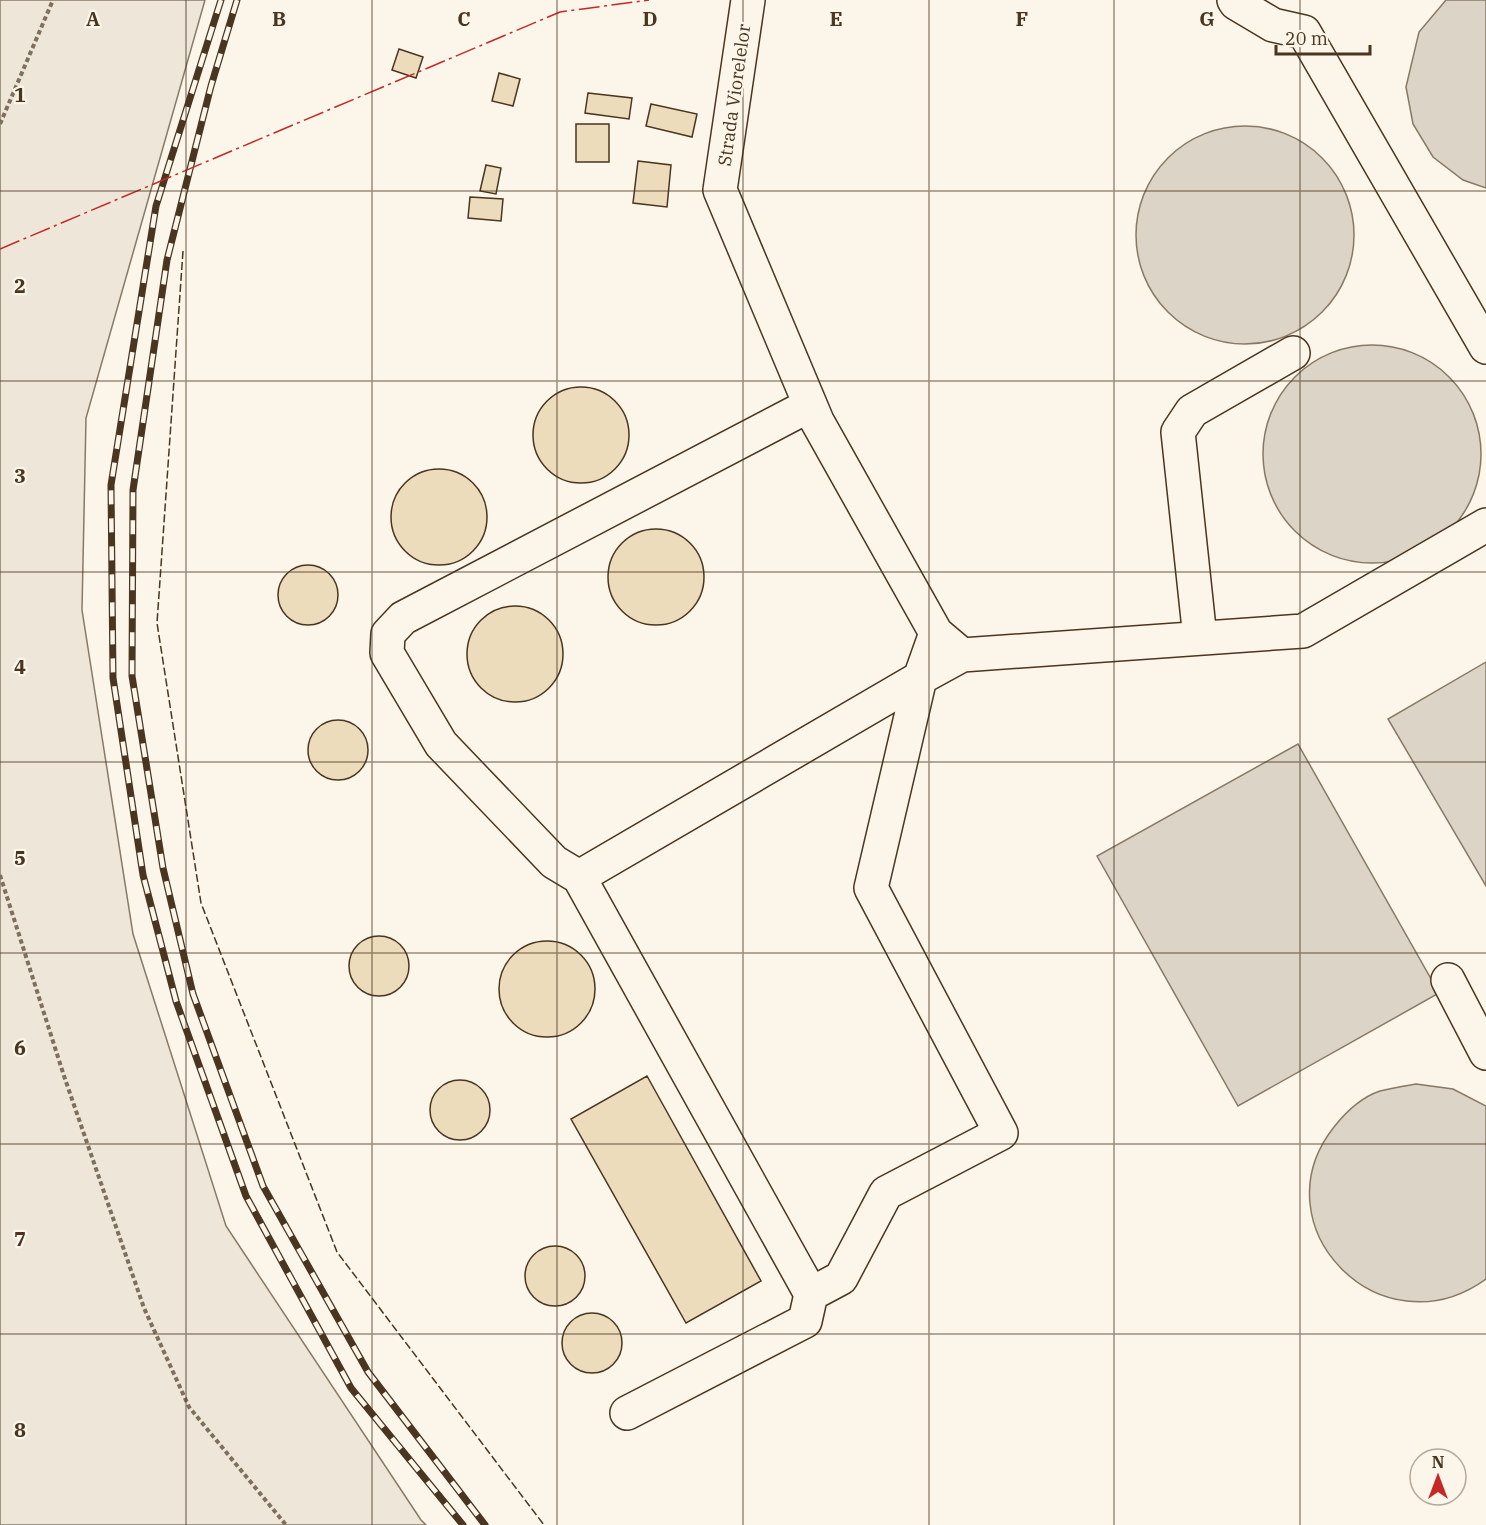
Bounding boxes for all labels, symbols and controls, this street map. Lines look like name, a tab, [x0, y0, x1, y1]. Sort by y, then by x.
text: A	[86, 5, 100, 32]
text: B	[272, 5, 286, 32]
text: C	[457, 5, 471, 32]
text: D	[642, 5, 658, 32]
text: E	[829, 5, 843, 32]
text: F	[1016, 5, 1028, 32]
text: G	[1199, 5, 1215, 32]
scale bar	[1276, 18, 1370, 56]
street label: Strada Viorelelor	[713, 22, 755, 168]
text: 20 m	[1285, 27, 1328, 50]
text: 1	[14, 81, 26, 108]
text: 2	[14, 272, 26, 299]
text: 3	[14, 462, 26, 489]
text: 4	[14, 653, 26, 680]
text: 5	[14, 844, 26, 871]
text: 6	[14, 1034, 26, 1061]
text: 7	[14, 1225, 26, 1252]
text: 8	[14, 1416, 26, 1443]
north arrow	[1408, 1447, 1468, 1507]
text: N	[1432, 1452, 1444, 1472]

